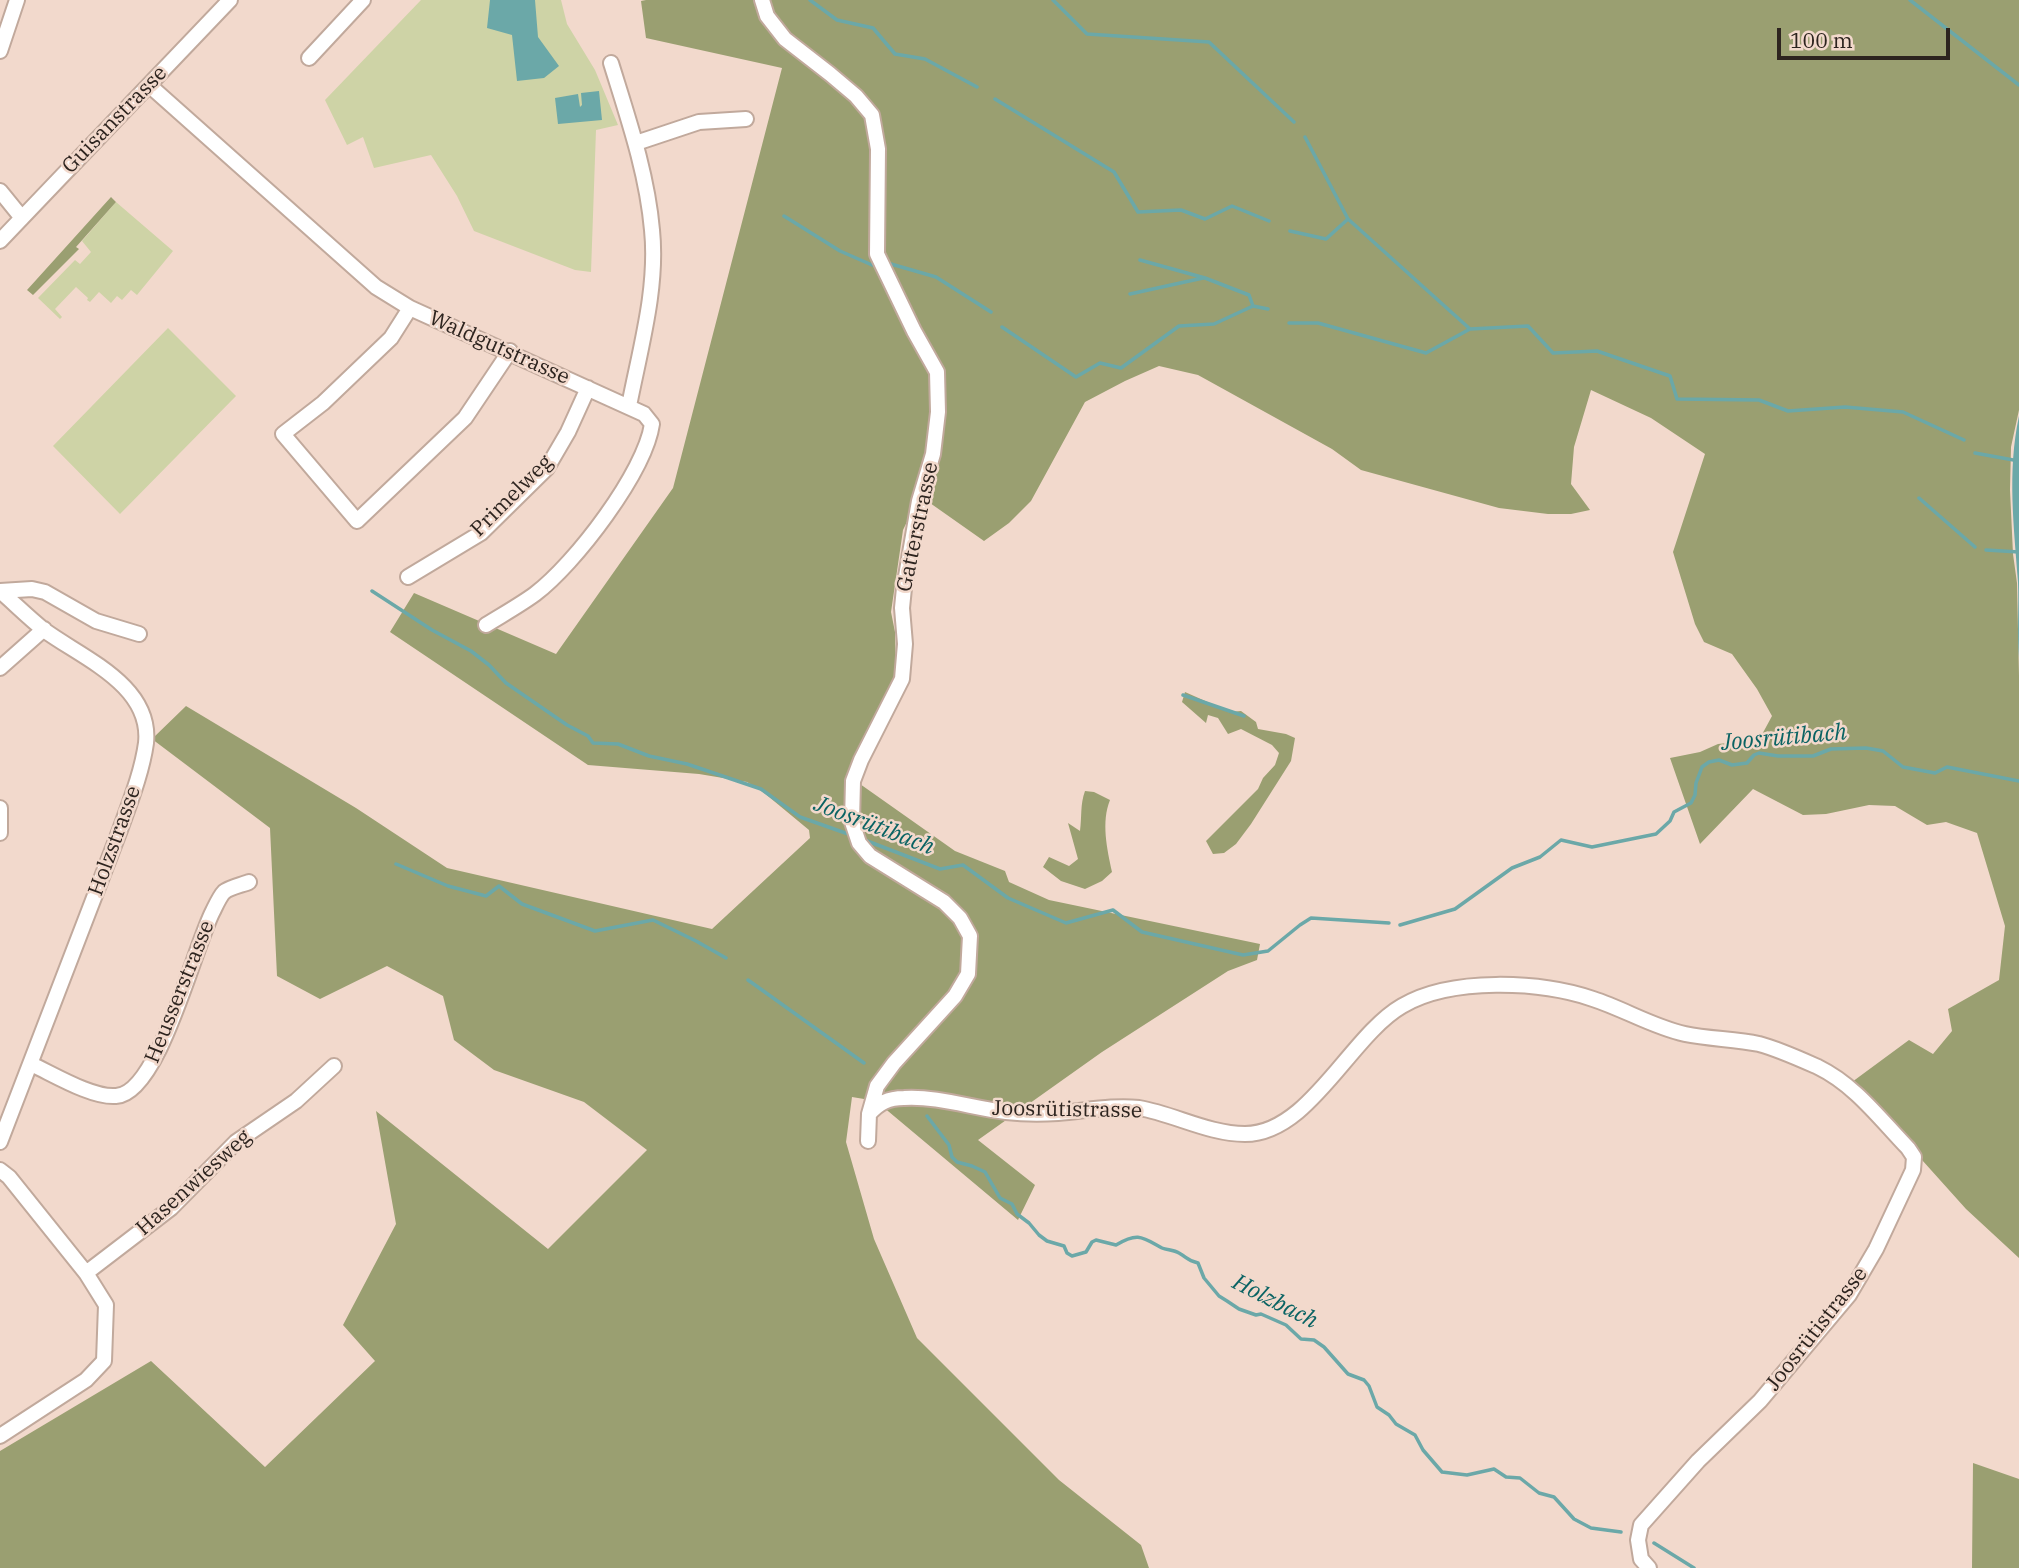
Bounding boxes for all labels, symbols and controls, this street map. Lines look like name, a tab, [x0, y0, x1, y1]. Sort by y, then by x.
scale bar	[1781, 14, 1954, 58]
text: 100 m	[1790, 26, 1853, 54]
street label: Guisanstrasse	[57, 61, 173, 179]
street label: Waldgutstrasse	[425, 306, 573, 390]
street label: Primelweg	[466, 450, 558, 542]
street label: Gatterstrasse	[892, 460, 944, 594]
water label: Joosrütibach	[1720, 719, 1848, 757]
street label: Holzstrasse	[83, 783, 147, 899]
water label: Joosrütibach	[810, 791, 938, 861]
street label: Heusserstrasse	[140, 917, 220, 1067]
street label: Joosrütistrasse	[992, 1096, 1142, 1124]
street label: Hasenwiesweg	[131, 1125, 257, 1241]
street label: Joosrütistrasse	[1761, 1262, 1873, 1396]
water label: Holzbach	[1228, 1269, 1322, 1335]

